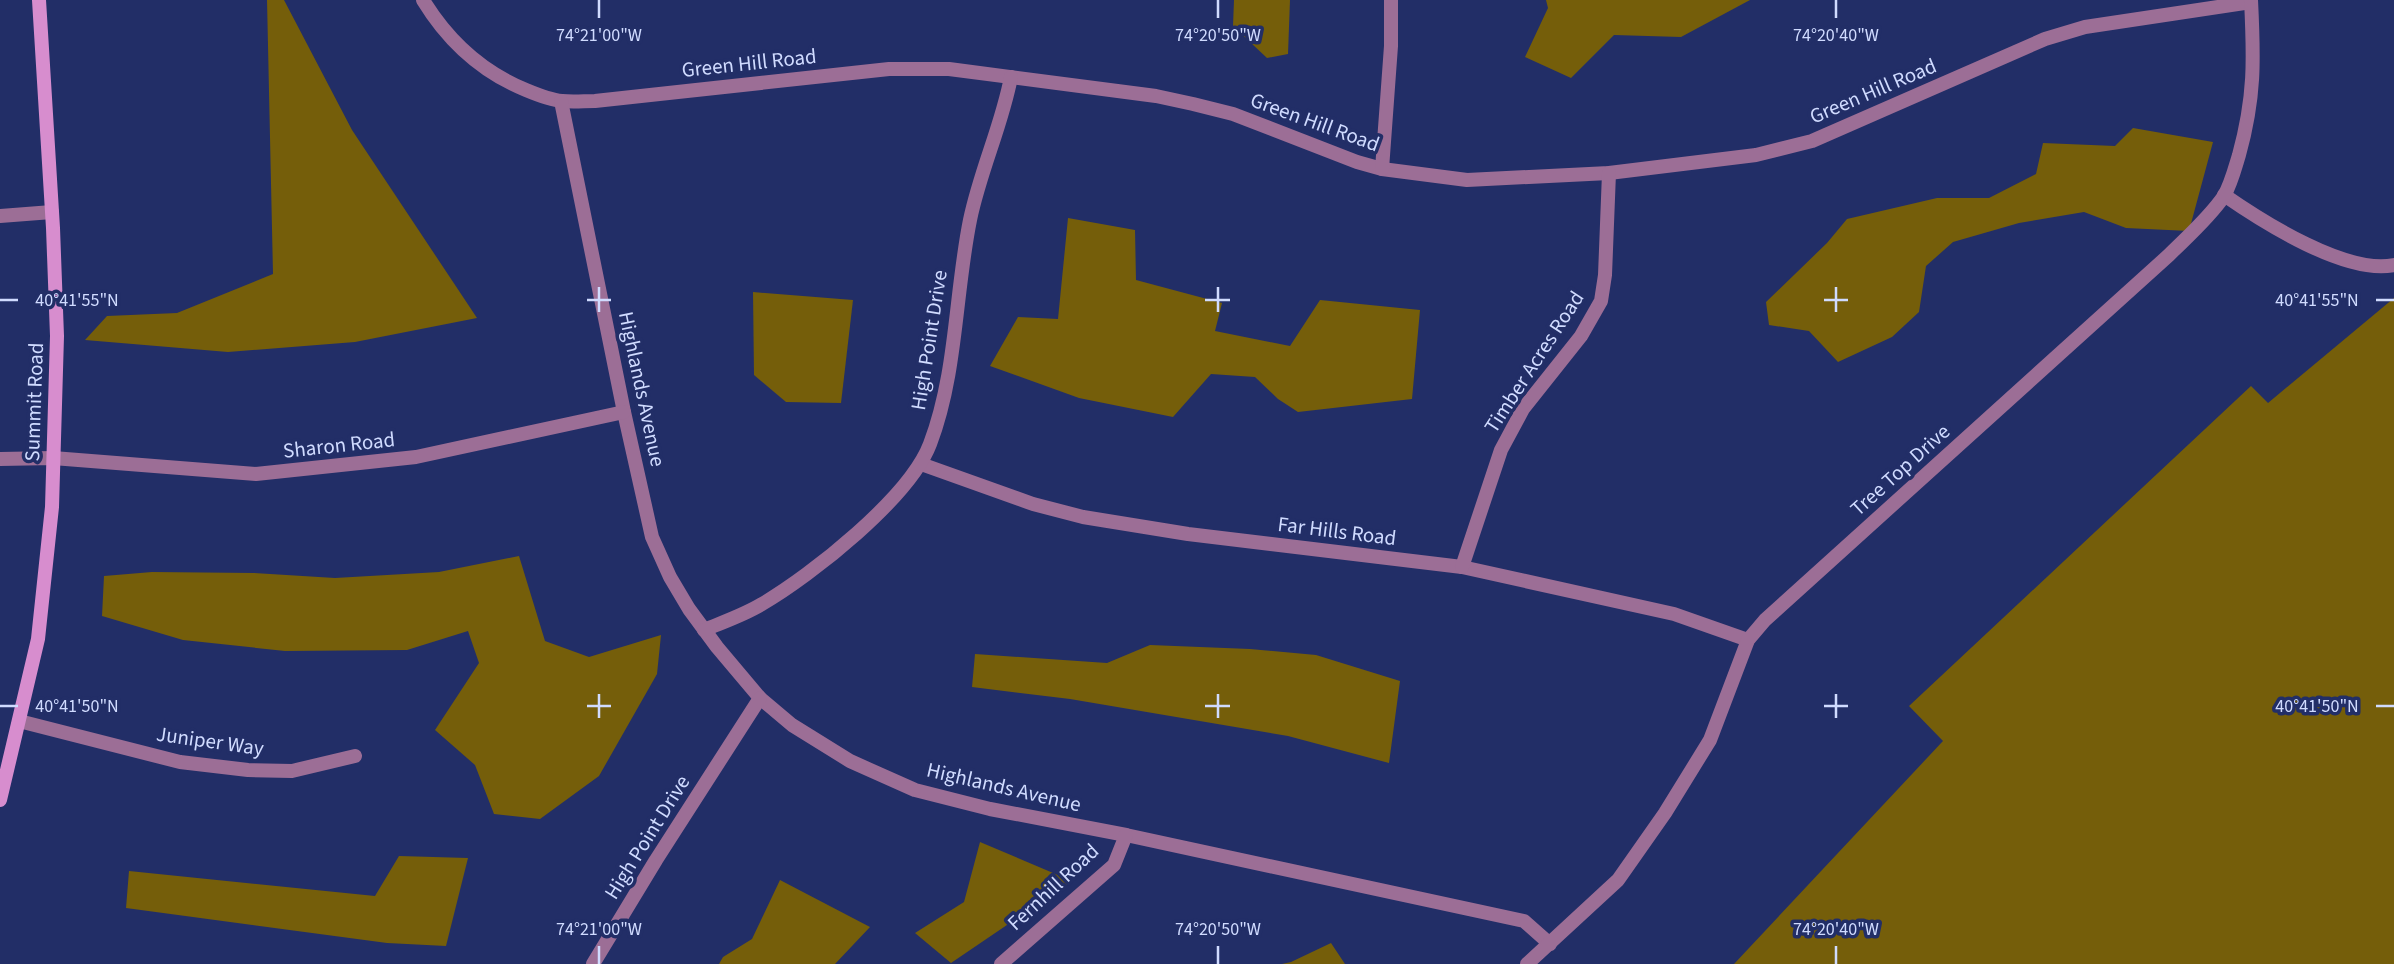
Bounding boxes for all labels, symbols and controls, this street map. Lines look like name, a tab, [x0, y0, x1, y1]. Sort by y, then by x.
text: 74°21'00"W	[556, 23, 642, 48]
text: 74°20'50"W	[1175, 23, 1261, 48]
text: 74°20'40"W	[1793, 23, 1879, 48]
street label: Green Hill Road	[680, 41, 818, 85]
street label: Green Hill Road	[1805, 51, 1941, 131]
street label: Green Hill Road	[1246, 85, 1384, 159]
street label: High Point Drive	[903, 268, 955, 412]
street label: Timber Acres Road	[1477, 285, 1591, 439]
text: 40°41'55"N	[35, 288, 119, 313]
text: 40°41'55"N	[2275, 288, 2359, 313]
street label: Highlands Avenue	[611, 309, 673, 469]
street label: Summit Road	[17, 342, 51, 462]
street label: Tree Top Drive	[1844, 417, 1956, 523]
street label: Sharon Road	[282, 424, 396, 466]
street label: Far Hills Road	[1276, 509, 1398, 553]
text: 40°41'50"N	[35, 694, 119, 719]
text: 40°41'50"N	[2275, 694, 2359, 719]
street label: Juniper Way	[154, 719, 266, 763]
street label: Highlands Avenue	[924, 755, 1084, 819]
street label: High Point Drive	[597, 769, 697, 905]
street label: Fernhill Road	[1000, 837, 1106, 937]
text: 74°21'00"W	[556, 917, 642, 942]
text: 74°20'50"W	[1175, 917, 1261, 942]
text: 74°20'40"W	[1793, 917, 1879, 942]

